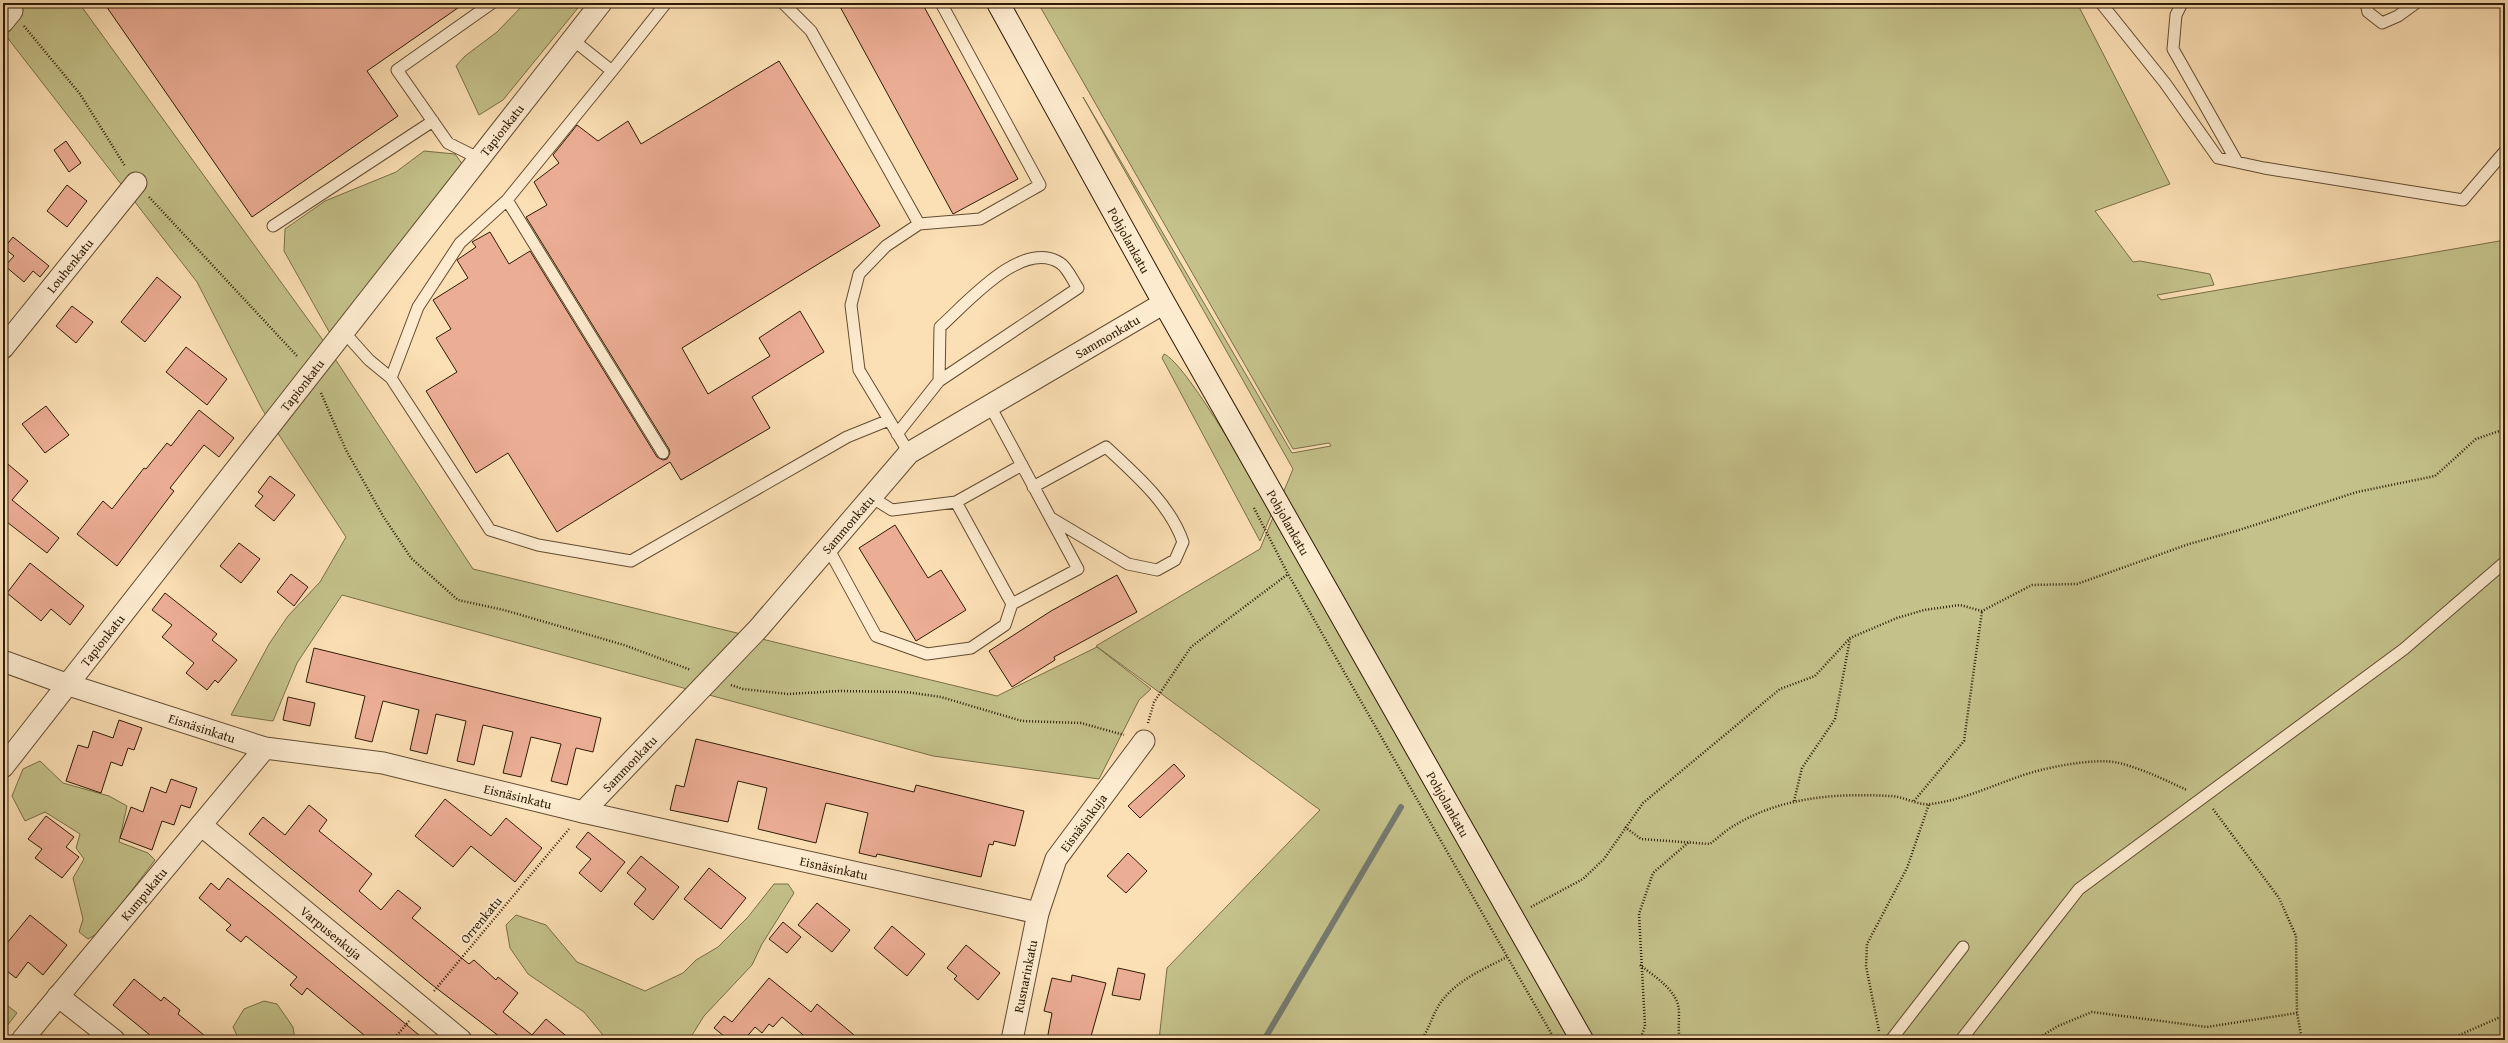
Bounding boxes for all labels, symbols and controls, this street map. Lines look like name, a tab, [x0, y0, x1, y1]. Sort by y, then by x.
street label: Tapionkatu	[475, 100, 528, 160]
street label: Pohjolankatu	[1103, 204, 1155, 276]
street label: Louhenkatu	[42, 234, 97, 297]
street label: Sammonkatu	[1071, 310, 1143, 363]
street label: Tapionkatu	[275, 355, 329, 415]
street label: Pohjolankatu	[1262, 486, 1315, 559]
street label: Sammonkatu	[817, 491, 878, 558]
street label: Tapionkatu	[76, 610, 129, 670]
street label: Eisnäsinkatu	[166, 708, 238, 747]
street label: Sammonkatu	[598, 731, 661, 796]
street label: Pohjolankatu	[1422, 768, 1474, 840]
street label: Eisnäsinkatu	[482, 779, 554, 814]
street label: Eisnäsinkuja	[1055, 789, 1112, 856]
street label: Eisnäsinkatu	[798, 851, 870, 884]
street label: Kumpukatu	[116, 863, 171, 925]
street label: Orrenkatu	[456, 892, 506, 948]
street label: Varpusenkuja	[296, 901, 367, 965]
street label: Rusnarinkatu	[1008, 938, 1042, 1014]

